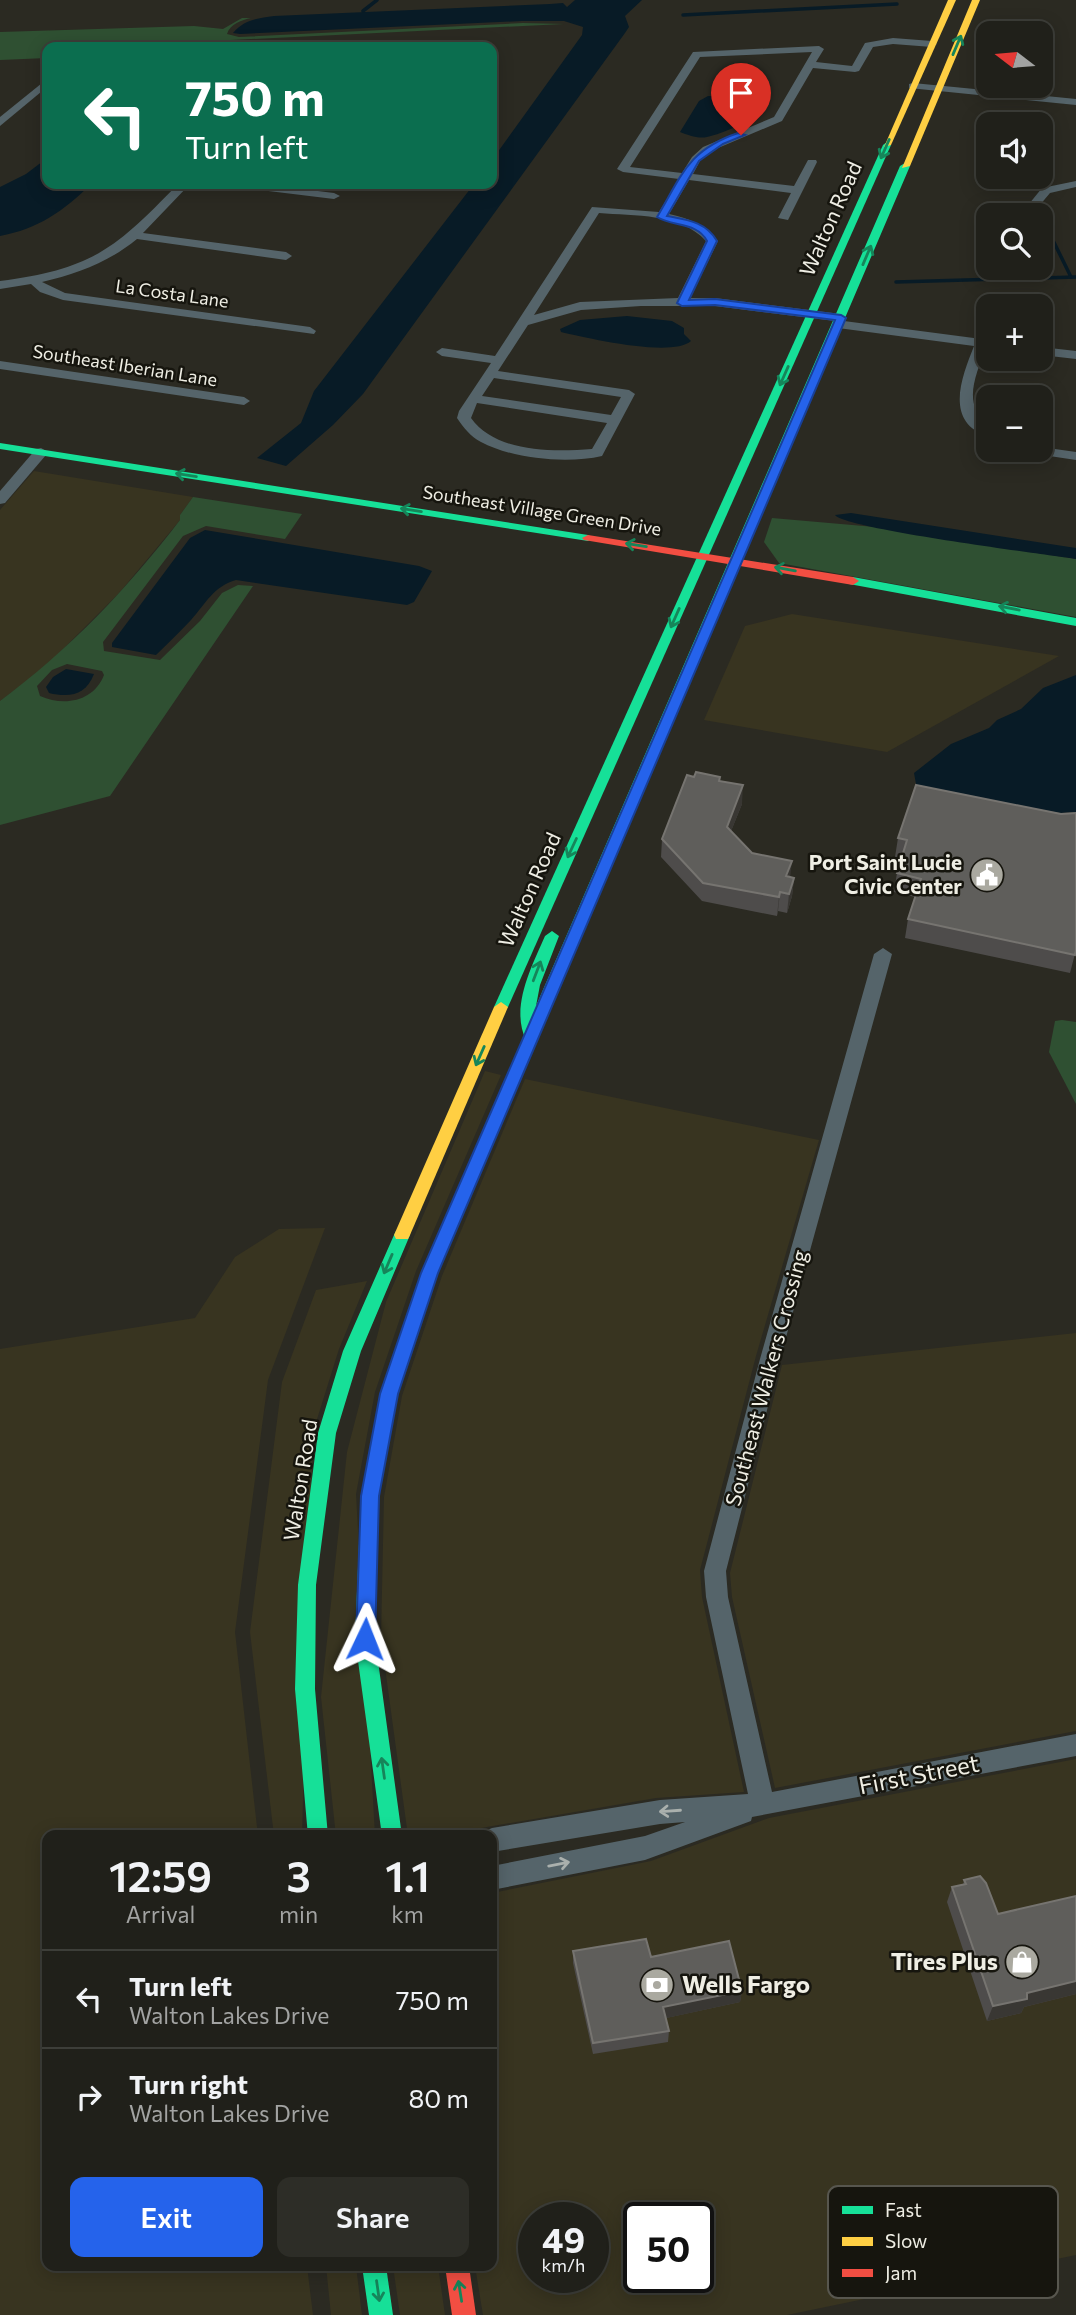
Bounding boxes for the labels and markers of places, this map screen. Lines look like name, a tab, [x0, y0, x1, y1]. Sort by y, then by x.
pin	[711, 63, 771, 135]
place label: Port Saint Lucie Civic Center	[809, 849, 962, 898]
public building icon: Port Saint Lucie Civic Center	[968, 856, 1006, 894]
shop icon: Tires Plus	[1003, 1943, 1041, 1981]
place label: Tires Plus	[891, 1946, 998, 1975]
bank icon: Wells Fargo	[638, 1966, 676, 2004]
place label: Wells Fargo	[682, 1969, 810, 1998]

